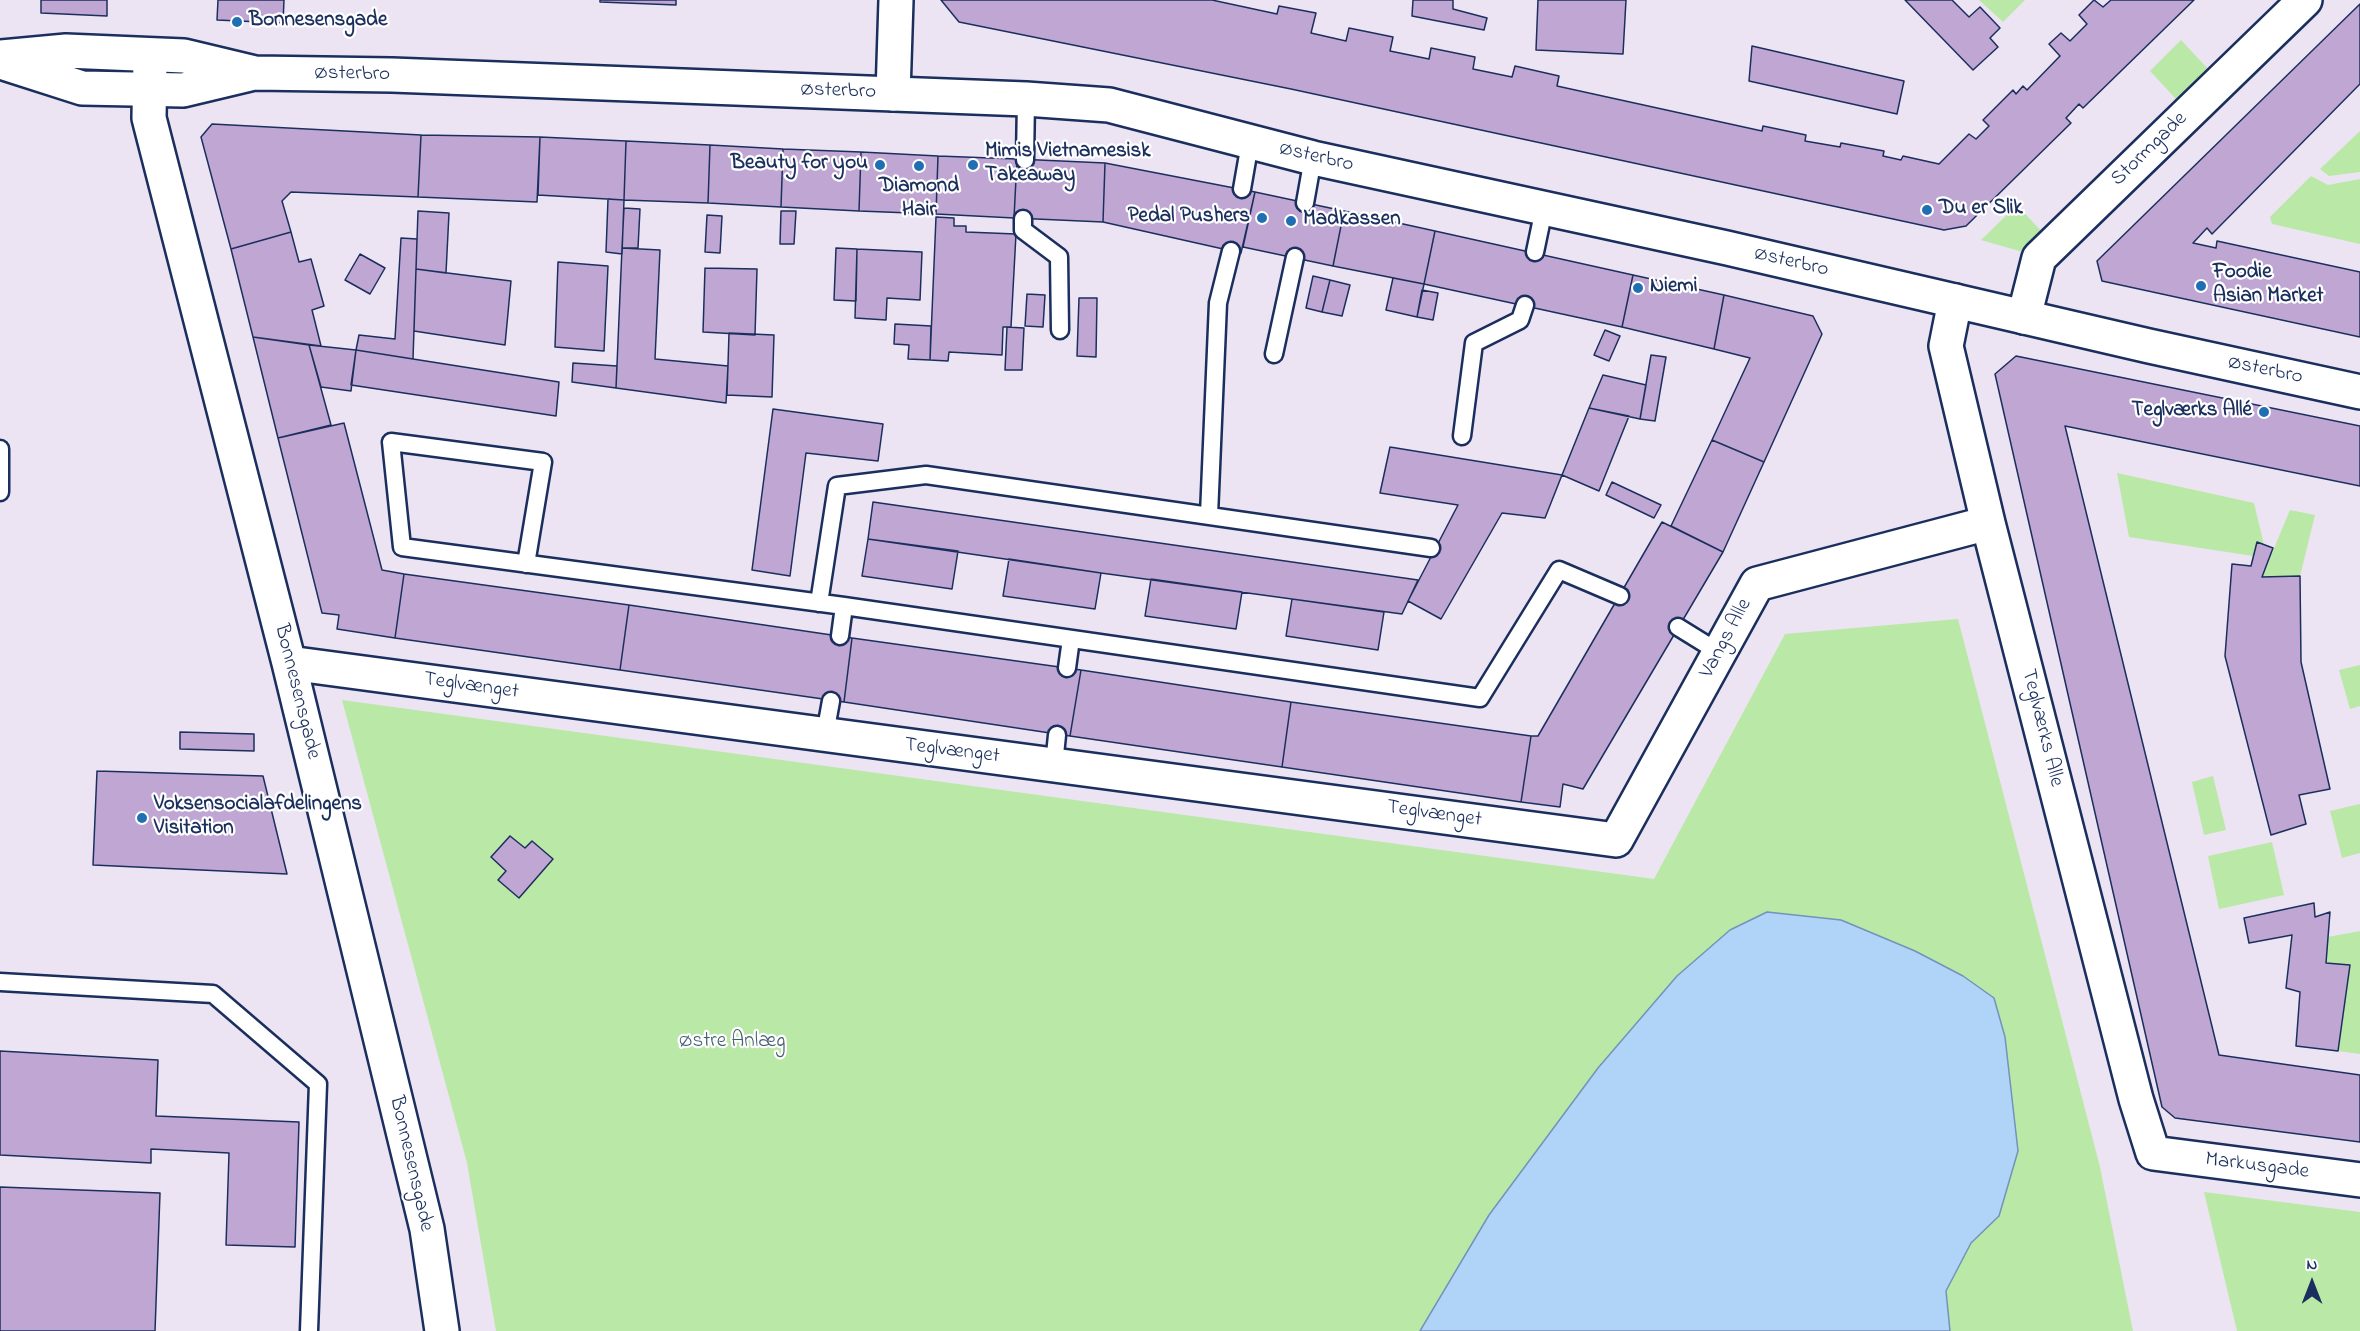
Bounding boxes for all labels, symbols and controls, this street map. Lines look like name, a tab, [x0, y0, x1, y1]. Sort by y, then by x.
place label: Bonnesensgade	[249, 9, 387, 35]
marker: Bonnesensgade	[230, 15, 244, 29]
street label: Østerbro	[314, 62, 390, 88]
street label: Østerbro	[800, 78, 876, 106]
street label: Stormgade	[2107, 108, 2193, 192]
street label: Østerbro	[1276, 137, 1356, 179]
place label: Mimis Vietnamesisk Takeaway	[985, 140, 1150, 190]
place label: Beauty for you	[731, 152, 868, 178]
marker: Beauty for you	[873, 158, 887, 172]
marker: Mimis Vietnamesisk Takeaway	[966, 158, 980, 172]
marker: Diamond Hair	[912, 159, 926, 173]
place label: Diamond Hair	[879, 175, 959, 225]
place label: Du er Slik	[1939, 197, 2023, 223]
marker: Du er Slik	[1920, 203, 1934, 217]
place label: Pedal Pushers	[1128, 205, 1250, 231]
place label: Madkassen	[1303, 208, 1401, 234]
marker: Pedal Pushers	[1255, 211, 1269, 225]
marker: Madkassen	[1284, 214, 1298, 228]
street label: Østerbro	[1751, 242, 1831, 284]
place label: Foodie Asian Market	[2213, 261, 2324, 311]
place label: Niemi	[1650, 275, 1697, 301]
marker: Foodie Asian Market	[2194, 279, 2208, 293]
marker: Niemi	[1631, 281, 1645, 295]
street label: Østerbro	[2225, 351, 2305, 391]
place label: Teglværks Allé	[2132, 399, 2252, 425]
marker: Teglværks Allé	[2257, 405, 2271, 419]
street label: Vangs Alle	[1696, 595, 1758, 683]
street label: Bonnesensgade	[267, 622, 325, 762]
street label: Teglværks Alle	[2014, 667, 2068, 789]
street label: Teglvænget	[422, 668, 520, 706]
street label: Teglvænget	[903, 734, 1001, 770]
place label: Voksensocialafdelingens Visitation	[154, 793, 362, 843]
street label: Teglvænget	[1385, 796, 1483, 834]
marker: Voksensocialafdelingens Visitation	[135, 811, 149, 825]
park label: Østre Anlæg	[679, 1030, 785, 1056]
street label: Bonnesensgade	[382, 1094, 438, 1234]
street label: Markusgade	[2204, 1148, 2310, 1186]
north arrow	[2282, 1253, 2342, 1313]
text: N	[2307, 1253, 2317, 1277]

